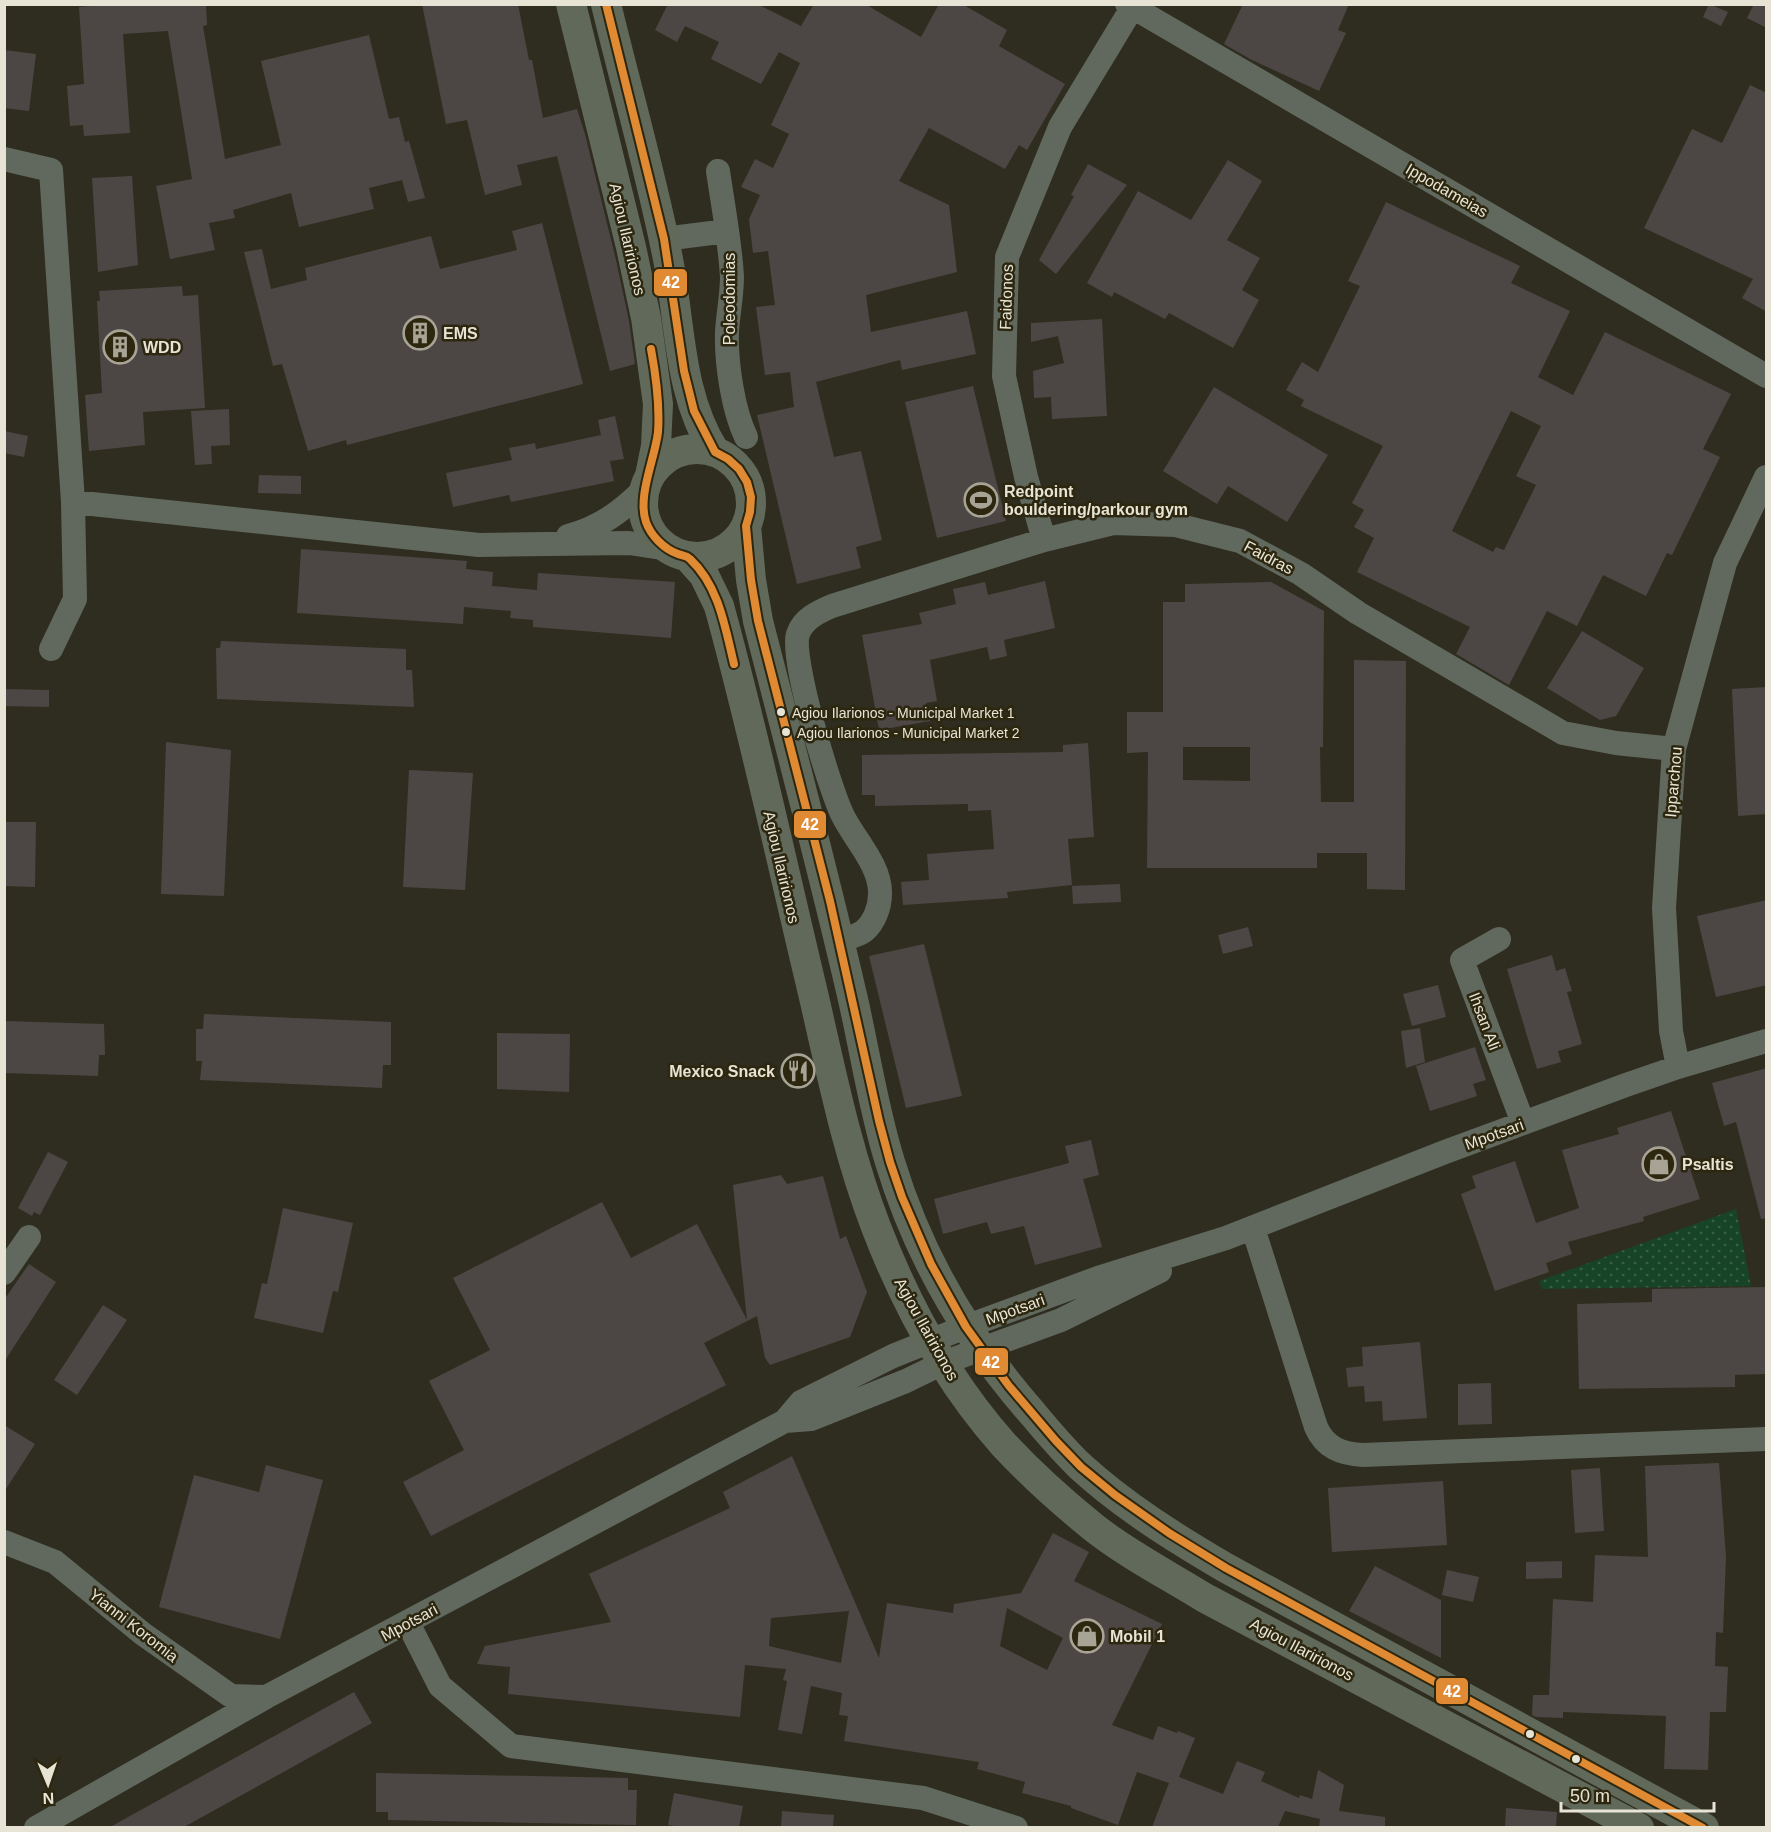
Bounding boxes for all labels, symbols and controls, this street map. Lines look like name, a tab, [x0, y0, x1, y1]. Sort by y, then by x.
street label: Ippodameias	[1403, 160, 1491, 221]
street label: Agiou Ilaririonos	[606, 181, 649, 297]
street label: Poleodomias	[721, 253, 738, 345]
street label: Faidonos	[997, 264, 1016, 330]
line badge: 42	[653, 268, 688, 297]
text: 42	[662, 274, 680, 291]
building icon: EMS	[402, 315, 438, 351]
place label: EMS	[443, 325, 478, 342]
building icon: WDD	[102, 329, 138, 365]
place label: WDD	[143, 339, 181, 356]
sports icon: Redpoint bouldering/parkour gym	[963, 482, 999, 518]
place label: Redpoint bouldering/parkour gym	[1004, 483, 1188, 518]
street label: Faidras	[1241, 537, 1296, 577]
place label: Agiou Ilarionos - Municipal Market 1	[792, 705, 1015, 721]
marker: Agiou Ilarionos - Municipal Market 1	[775, 706, 787, 718]
place label: Agiou Ilarionos - Municipal Market 2	[797, 725, 1020, 741]
marker: Agiou Ilarionos - Municipal Market 2	[780, 726, 792, 738]
street label: Ipparchou	[1662, 746, 1685, 818]
street label: Agiou Ilaririonos	[760, 809, 803, 925]
line badge: 42	[793, 810, 827, 839]
text: 42	[801, 816, 819, 833]
street label: Ihsan Ali	[1466, 990, 1503, 1052]
restaurant icon: Mexico Snack	[780, 1053, 816, 1089]
place label: Mexico Snack	[669, 1063, 775, 1080]
street label: Mpotsari	[1462, 1116, 1526, 1153]
shop icon: Psaltis	[1641, 1146, 1677, 1182]
place label: Psaltis	[1682, 1156, 1734, 1173]
street label: Agiou Ilaririonos	[891, 1275, 962, 1384]
street label: Mpotsari	[983, 1291, 1047, 1328]
line badge: 42	[974, 1347, 1009, 1376]
text: 42	[982, 1354, 1000, 1371]
street label: Yianni Koromia	[86, 1585, 182, 1665]
street label: Mpotsari	[378, 1601, 440, 1644]
street label: Agiou Ilaririonos	[1247, 1615, 1356, 1684]
shop icon: Mobil 1	[1069, 1618, 1105, 1654]
place label: Mobil 1	[1110, 1628, 1165, 1645]
line badge: 42	[1435, 1677, 1469, 1705]
text: 42	[1443, 1683, 1461, 1700]
unlabelled marker	[1524, 1728, 1536, 1740]
unlabelled marker	[1570, 1753, 1582, 1765]
north arrow	[18, 1754, 78, 1814]
scale bar	[1561, 1775, 1714, 1813]
text: 50 m	[1570, 1786, 1610, 1806]
text: N	[42, 1790, 55, 1807]

